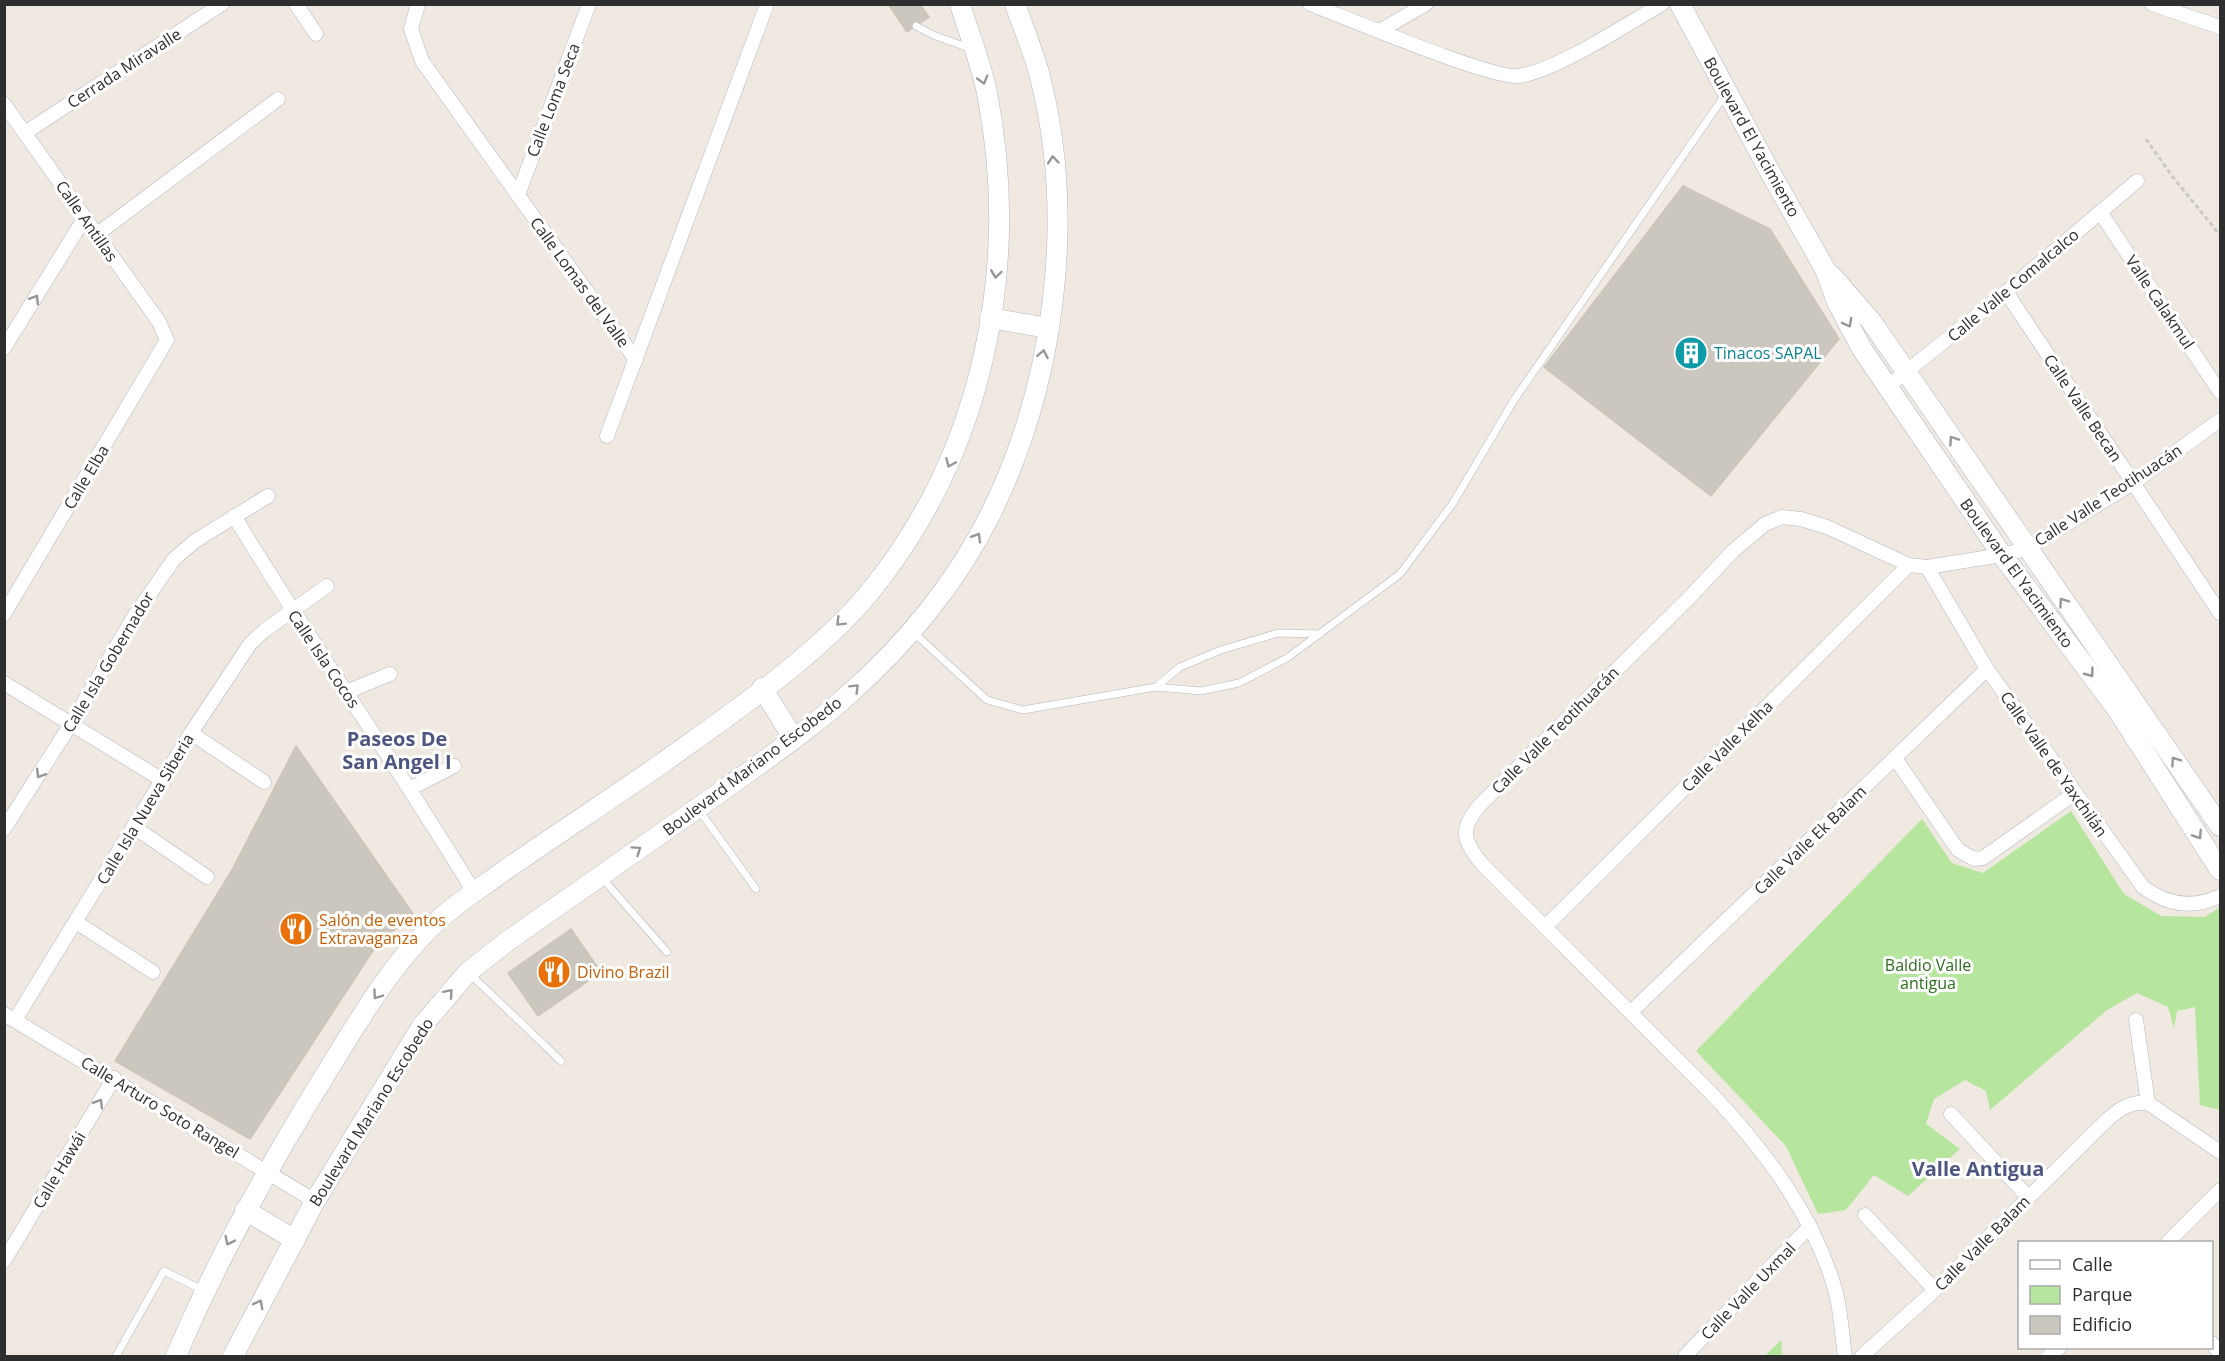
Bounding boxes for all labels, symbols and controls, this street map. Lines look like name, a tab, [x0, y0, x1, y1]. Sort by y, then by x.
street label: Cerrada Miravalle	[63, 23, 185, 113]
street label: Calle Loma Seca	[521, 40, 585, 160]
street label: Boulevard El Yacimiento	[1699, 53, 1805, 221]
one-way arrow	[976, 74, 988, 85]
one-way arrow	[1047, 156, 1060, 165]
street label: Calle Antillas	[51, 176, 123, 266]
street label: Calle Lomas del Valle	[525, 212, 635, 352]
street label: Calle Valle Comalcalco	[1943, 223, 2083, 347]
street label: Valle Calakmul	[2121, 251, 2199, 353]
one-way arrow	[991, 269, 1003, 279]
one-way arrow	[28, 294, 39, 305]
one-way arrow	[1841, 317, 1852, 327]
building icon: Tinacos SAPAL	[1673, 335, 1709, 371]
place label: Tinacos SAPAL	[1714, 342, 1822, 364]
one-way arrow	[1036, 349, 1049, 359]
street label: Calle Valle Becan	[2039, 350, 2127, 466]
one-way arrow	[1949, 436, 1960, 447]
street label: Calle Valle Teotihuacán	[2030, 439, 2186, 551]
street label: Calle Elba	[58, 441, 114, 513]
one-way arrow	[945, 456, 957, 467]
street label: Boulevard El Yacimiento	[1955, 494, 2079, 652]
one-way arrow	[970, 533, 982, 543]
street label: Calle Isla Gobernador	[57, 587, 159, 736]
one-way arrow	[2059, 597, 2070, 608]
street label: Calle Isla Cocos	[283, 606, 365, 712]
one-way arrow	[836, 614, 847, 625]
street label: Calle Valle Teotihuacán	[1486, 661, 1624, 799]
one-way arrow	[2083, 666, 2094, 677]
one-way arrow	[848, 684, 859, 695]
street label: Calle Valle de Yaxchilán	[1995, 687, 2113, 841]
street label: Boulevard Mariano Escobedo	[658, 691, 846, 841]
street label: Calle Valle Xelha	[1677, 696, 1777, 796]
district label: Paseos De San Angel I	[342, 725, 452, 775]
street label: Calle Isla Nueva Siberia	[91, 729, 199, 889]
one-way arrow	[2171, 757, 2182, 768]
one-way arrow	[35, 768, 47, 778]
street label: Calle Valle Ek Balam	[1749, 781, 1871, 899]
one-way arrow	[2191, 828, 2202, 839]
one-way arrow	[631, 846, 642, 857]
place label: Salón de eventos Extravaganza	[319, 909, 446, 949]
restaurant icon: Salón de eventos Extravaganza	[278, 911, 314, 947]
restaurant icon: Divino Brazil	[536, 954, 572, 990]
park label: Baldio Valle antigua	[1885, 954, 1971, 994]
place label: Divino Brazil	[577, 961, 670, 983]
one-way arrow	[373, 989, 384, 1000]
one-way arrow	[442, 989, 453, 1000]
street label: Boulevard Mariano Escobedo	[304, 1014, 438, 1210]
street label: Calle Arturo Soto Rangel	[77, 1051, 243, 1163]
one-way arrow	[92, 1099, 103, 1109]
street label: Calle Hawái	[27, 1127, 91, 1213]
district label: Valle Antigua	[1912, 1155, 2044, 1182]
street label: Calle Valle Balam	[1929, 1190, 2035, 1296]
one-way arrow	[225, 1235, 237, 1246]
street label: Calle Valle Uxmal	[1696, 1237, 1800, 1345]
legend	[2018, 1241, 2213, 1349]
text: Calle	[2072, 1252, 2113, 1276]
text: Parque	[2072, 1282, 2132, 1306]
one-way arrow	[252, 1300, 263, 1310]
text: Edificio	[2072, 1312, 2132, 1336]

